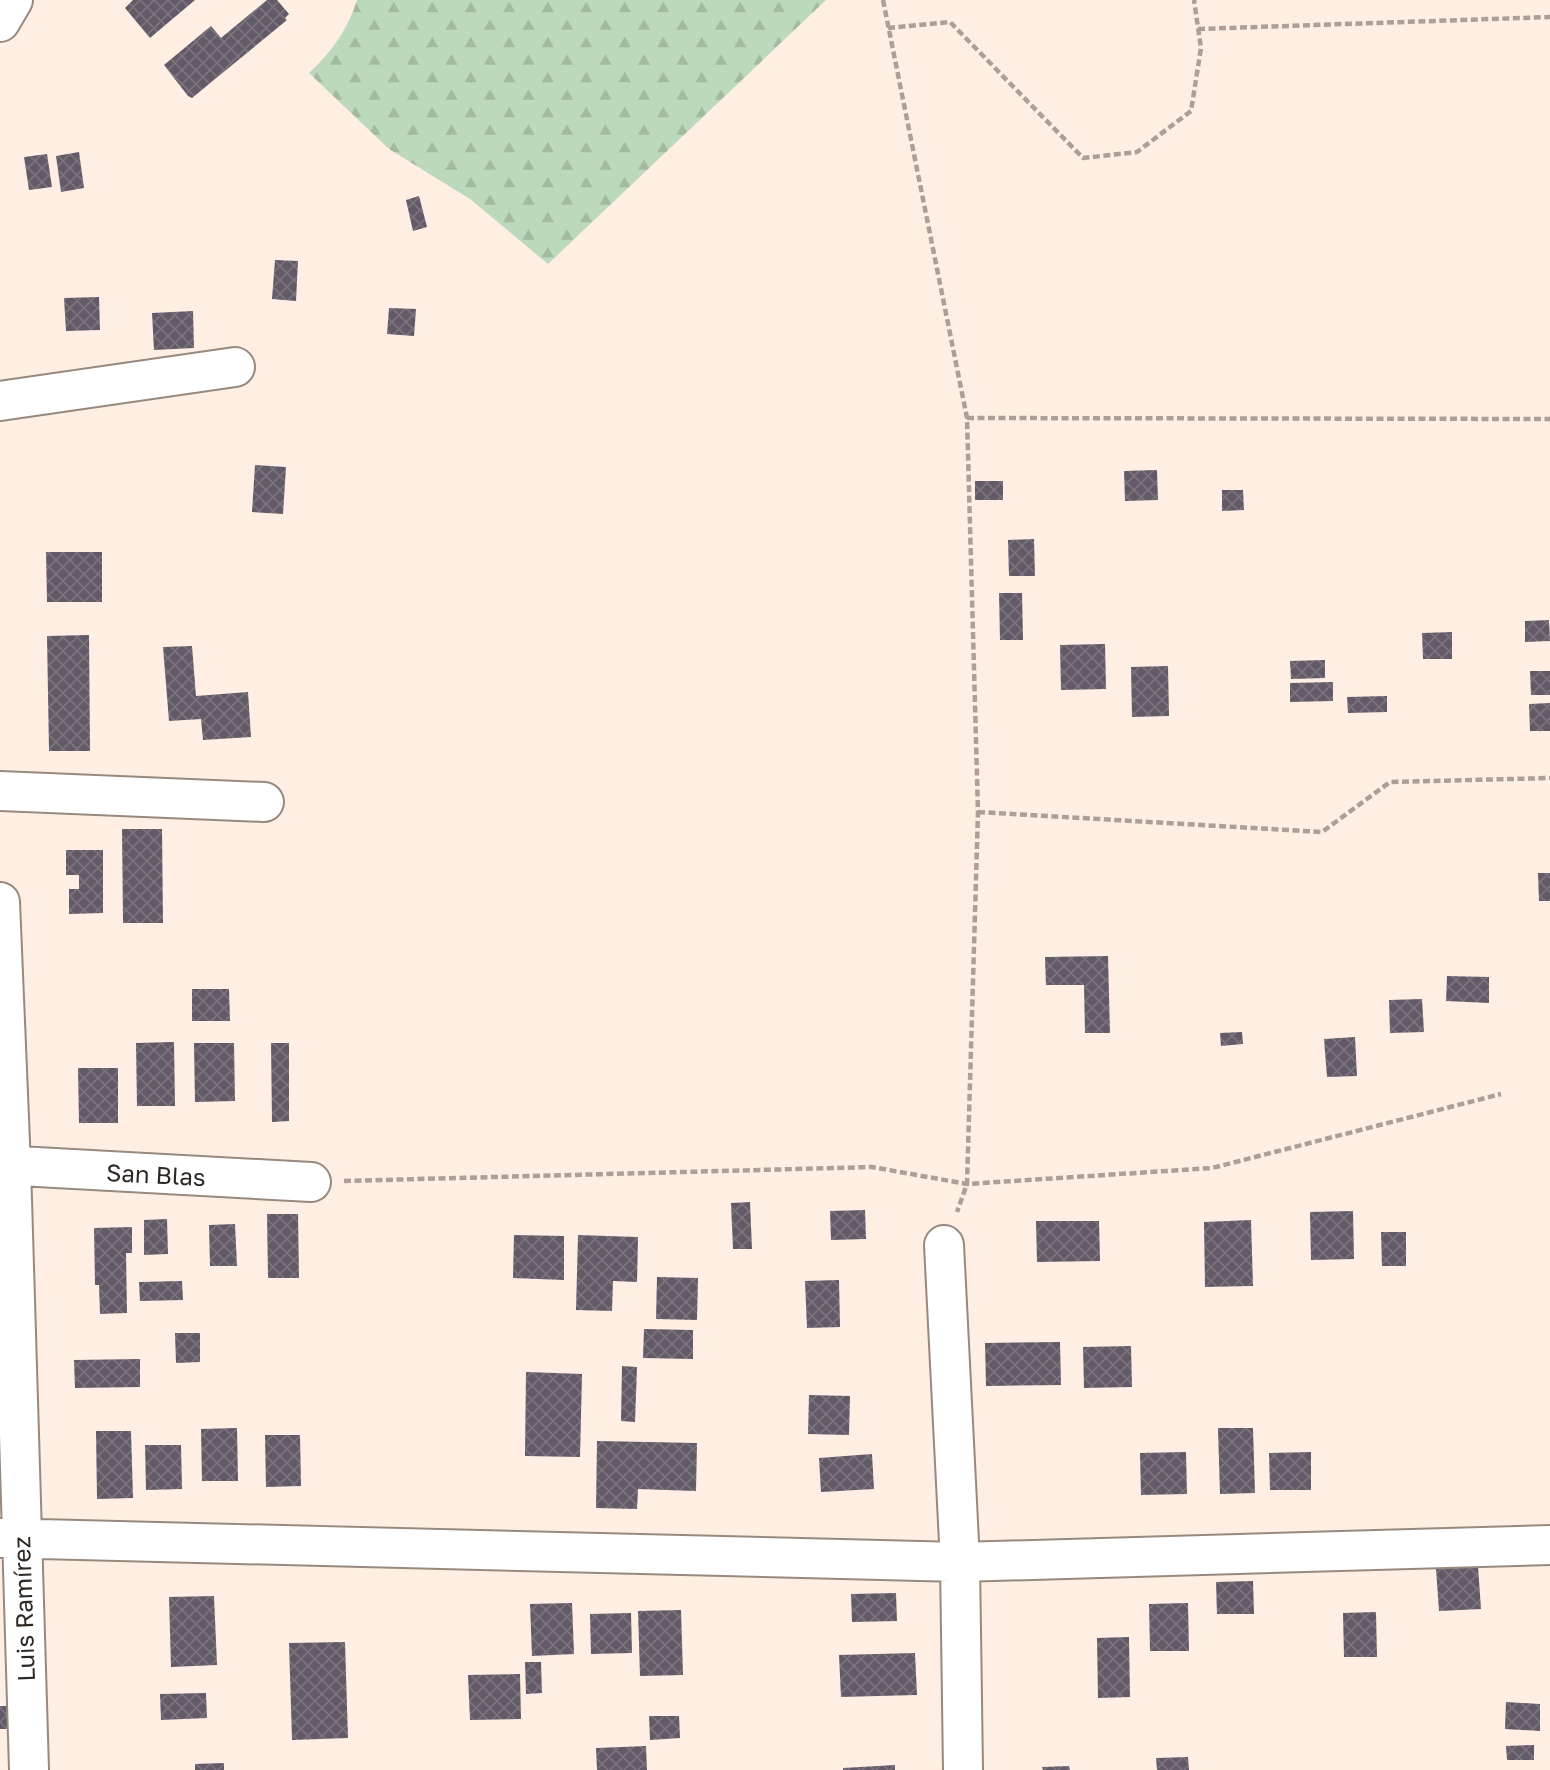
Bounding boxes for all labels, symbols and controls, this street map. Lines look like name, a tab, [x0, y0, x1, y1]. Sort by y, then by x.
street label: San Blas	[105, 1157, 207, 1191]
street label: Luis Ramírez	[6, 1536, 40, 1682]

